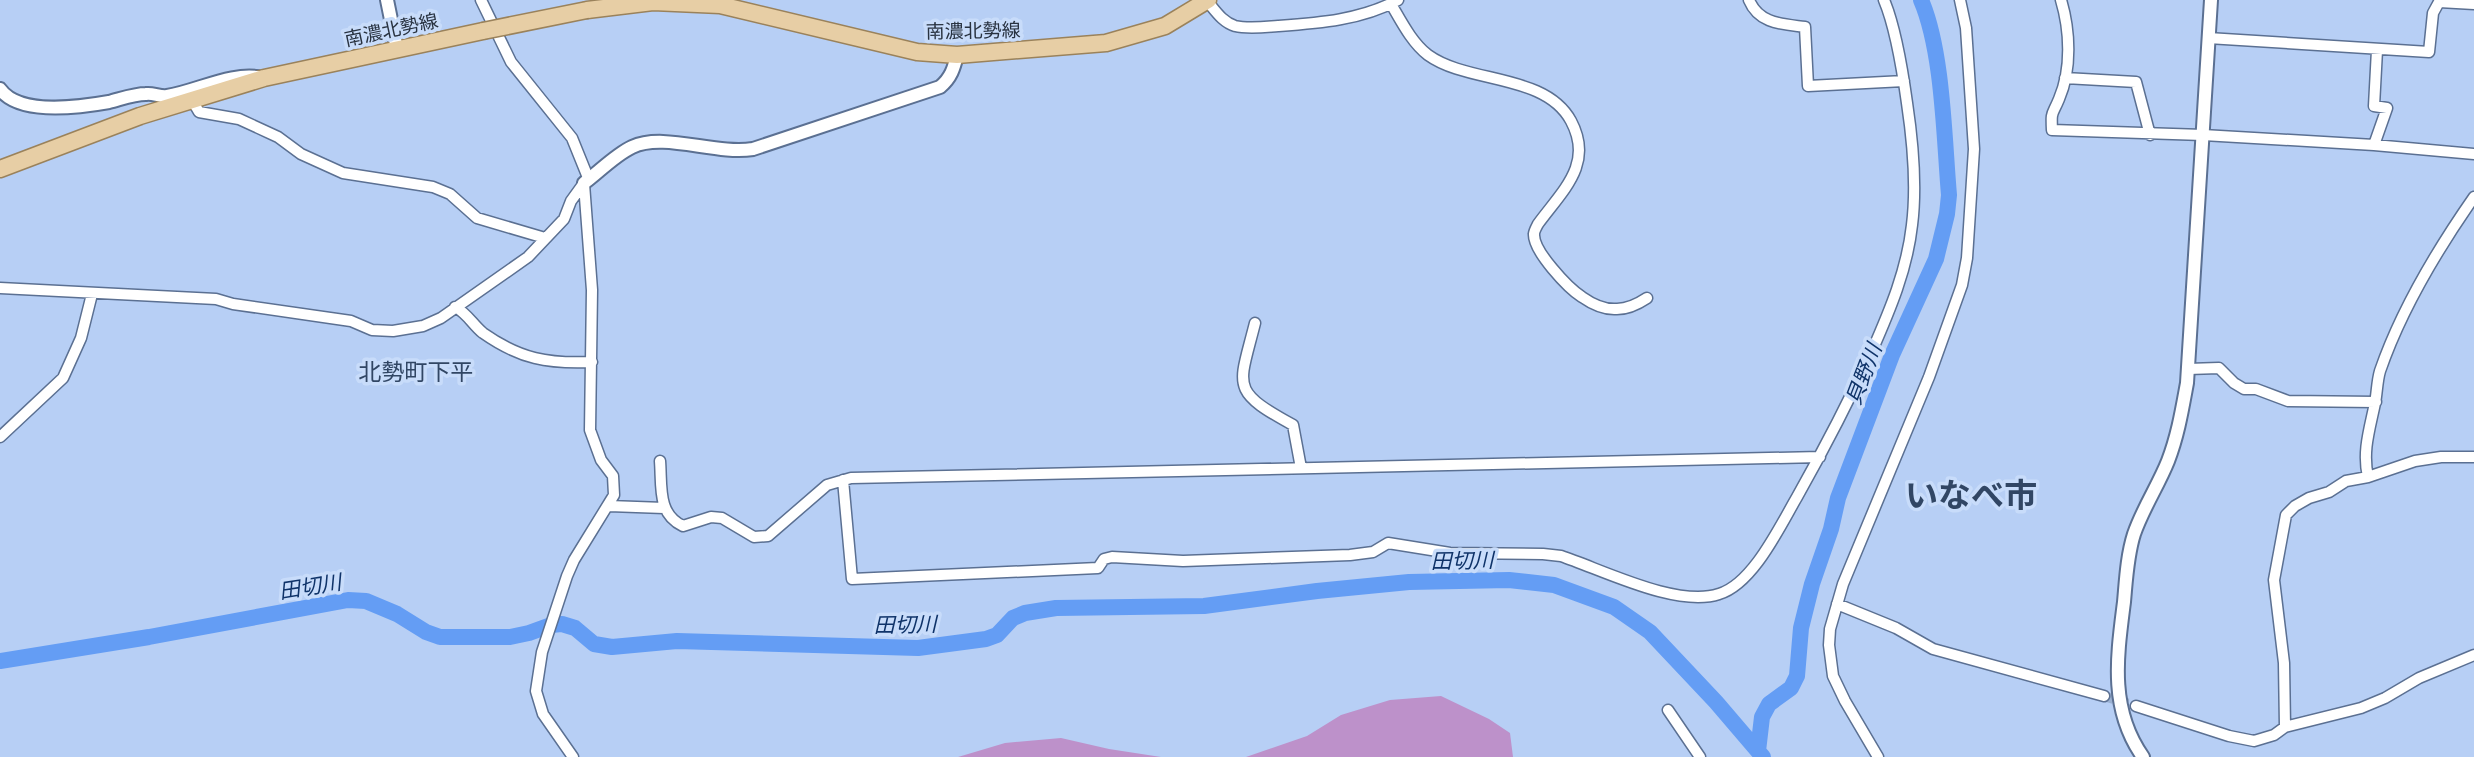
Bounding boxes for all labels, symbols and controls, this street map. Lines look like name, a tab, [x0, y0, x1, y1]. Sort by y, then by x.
street label: 南濃北勢線	[342, 8, 440, 50]
street label: 南濃北勢線	[925, 18, 1021, 42]
water label: 貝野川	[1840, 338, 1887, 408]
district label: 北勢町下平	[359, 357, 474, 385]
district label: いなべ市	[1905, 475, 2037, 514]
water label: 田切川	[1430, 546, 1496, 574]
water label: 田切川	[277, 568, 345, 604]
water label: 田切川	[873, 610, 939, 638]

